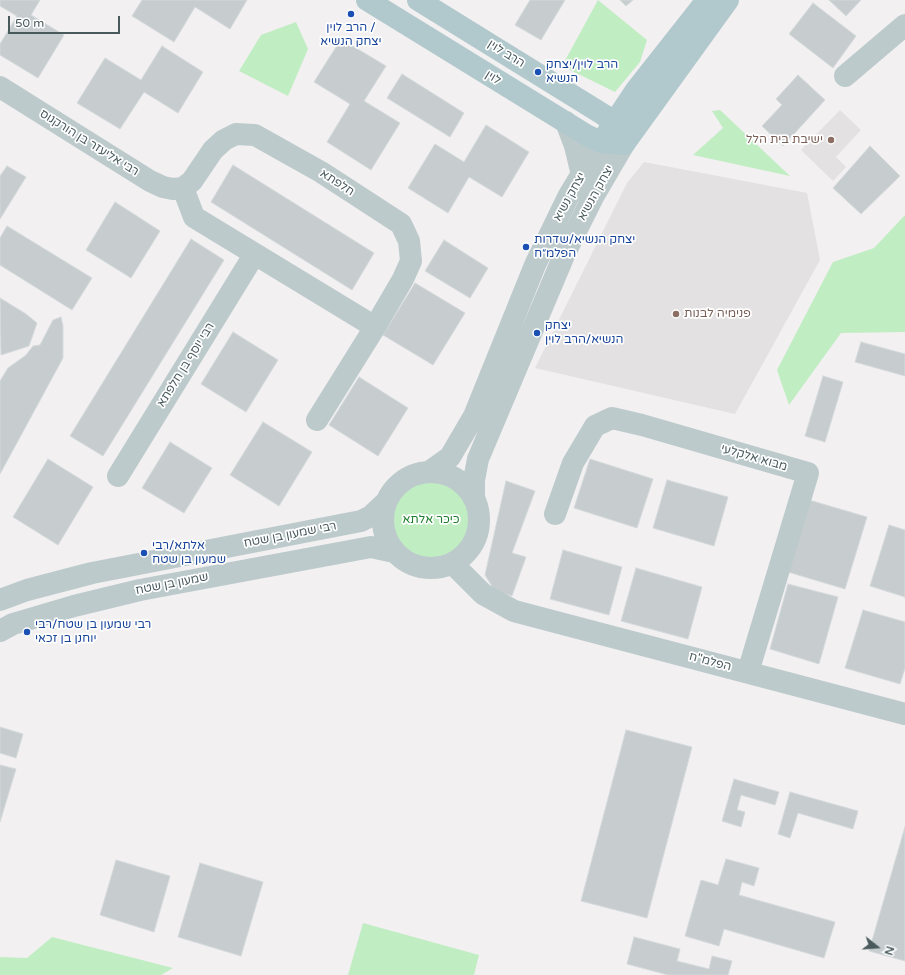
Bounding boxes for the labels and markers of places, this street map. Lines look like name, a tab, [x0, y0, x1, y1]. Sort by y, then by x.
marker: הרב לוין / יצחק הנשיא	[346, 9, 356, 19]
place label: הרב לוין / יצחק הנשיא	[320, 21, 382, 49]
place label: הרב לוין/יצחק הנשיא	[546, 58, 618, 86]
marker: הרב לוין/יצחק הנשיא	[533, 67, 543, 77]
place label: ישיבת בית הלל	[746, 133, 823, 147]
marker: ישיבת בית הלל	[826, 135, 836, 145]
place label: יצחק הנשיא/שדרות הפלמ״ח	[534, 233, 635, 261]
marker: יצחק הנשיא/שדרות הפלמ״ח	[521, 242, 531, 252]
place label: פנימיה לבנות	[684, 307, 751, 321]
marker: פנימיה לבנות	[671, 309, 681, 319]
place label: יצחק הנשיא/הרב לוין	[545, 319, 623, 347]
marker: יצחק הנשיא/הרב לוין	[532, 328, 542, 338]
place label: אלתא/רבי שמעון בן שטח	[152, 539, 226, 567]
marker: אלתא/רבי שמעון בן שטח	[139, 548, 149, 558]
place label: רבי שמעון בן שטח/רבי יוחנן בן זכאי	[35, 618, 151, 646]
marker: רבי שמעון בן שטח/רבי יוחנן בן זכאי	[22, 627, 32, 637]

